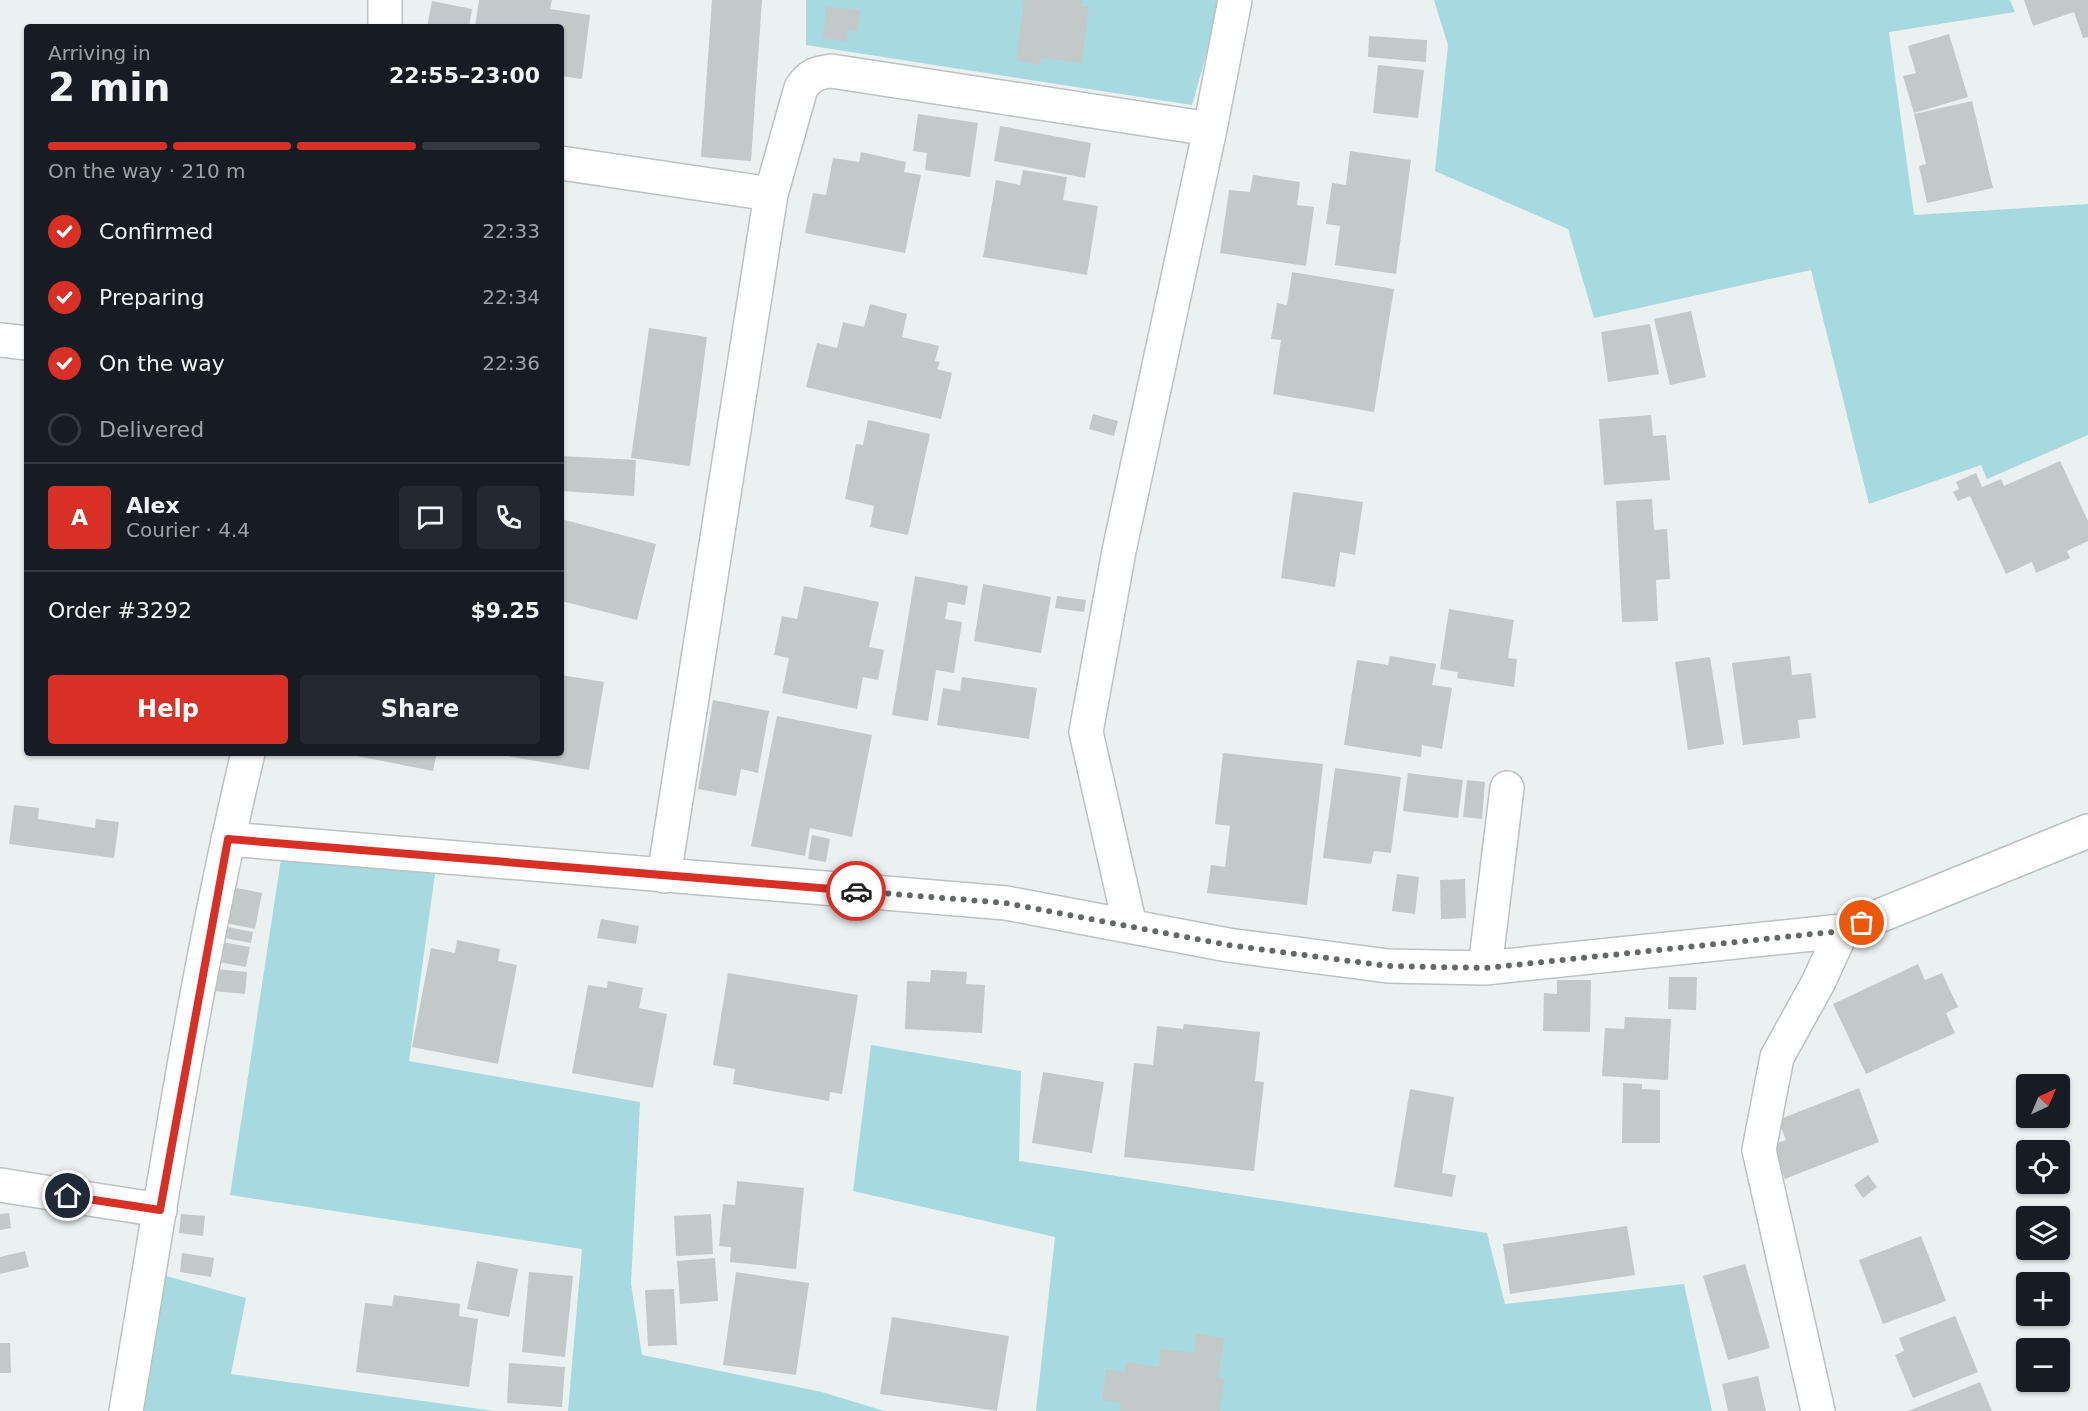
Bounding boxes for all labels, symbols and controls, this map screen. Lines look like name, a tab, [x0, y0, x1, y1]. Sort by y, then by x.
text: Arriving in	[48, 41, 151, 65]
text: 22:55–23:00	[389, 63, 540, 88]
text: 2 min	[48, 65, 170, 110]
text: On the way · 210 m	[48, 159, 246, 183]
icon: check	[48, 215, 81, 248]
text: Confirmed	[99, 219, 213, 244]
text: 22:33	[482, 219, 540, 243]
icon: check	[48, 281, 81, 314]
text: Preparing	[99, 285, 205, 310]
text: 22:34	[482, 285, 540, 309]
icon: check	[48, 347, 81, 380]
text: On the way	[99, 351, 225, 376]
text: 22:36	[482, 351, 540, 375]
text: Delivered	[99, 417, 204, 442]
button: chat	[399, 486, 462, 549]
button: phone	[477, 486, 540, 549]
text: Alex	[126, 493, 180, 518]
text: A	[71, 505, 88, 530]
text: Courier · 4.4	[126, 518, 250, 542]
text: Order #3292	[48, 598, 192, 623]
text: $9.25	[470, 598, 540, 623]
button: Help	[48, 675, 288, 744]
button: Share	[300, 675, 540, 744]
courier	[826, 861, 886, 921]
icon: car	[840, 875, 873, 908]
pin	[1836, 897, 1887, 948]
icon: bag	[1845, 906, 1878, 939]
north arrow	[2016, 1074, 2070, 1128]
map controls	[2016, 1074, 2070, 1392]
button: locate	[2016, 1140, 2070, 1194]
pin	[42, 1170, 93, 1221]
icon: home	[51, 1179, 84, 1212]
button: layers	[2016, 1206, 2070, 1260]
button: +	[2016, 1272, 2070, 1326]
button: −	[2016, 1338, 2070, 1392]

